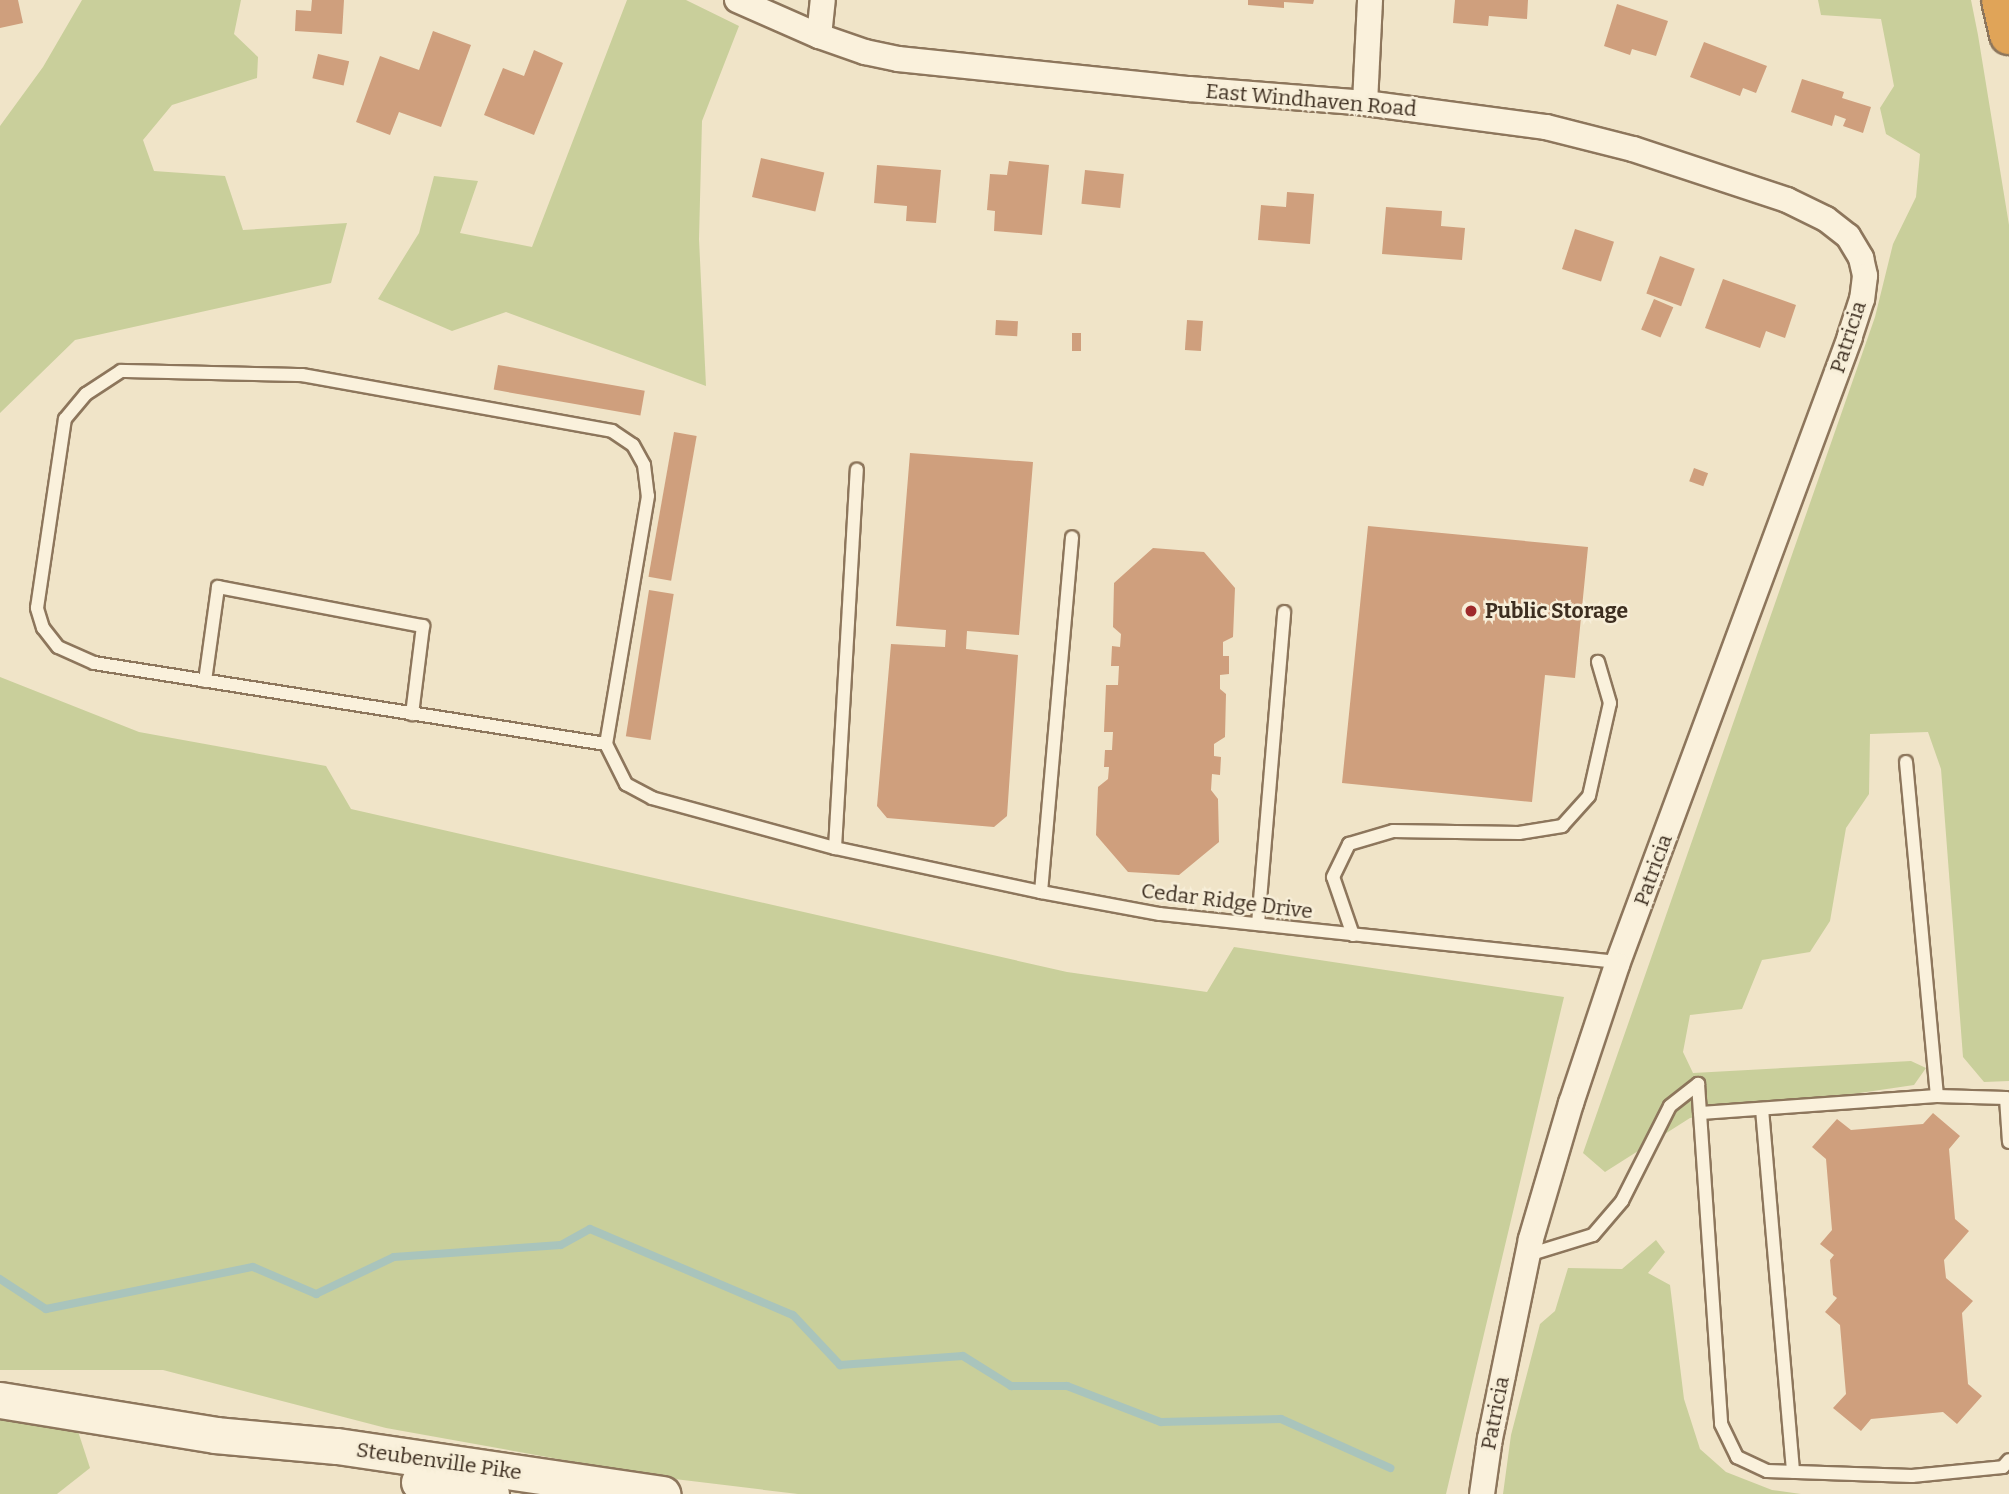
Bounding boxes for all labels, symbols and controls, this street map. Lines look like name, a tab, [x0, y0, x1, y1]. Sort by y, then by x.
street label: East Windhaven Road	[1205, 78, 1417, 122]
street label: Patricia	[1825, 298, 1871, 376]
place label: Public Storage	[1485, 598, 1628, 624]
marker: Public Storage	[1463, 603, 1479, 619]
street label: Patricia	[1628, 831, 1678, 909]
street label: Cedar Ridge Drive	[1140, 878, 1314, 924]
street label: Patricia	[1476, 1374, 1514, 1452]
street label: Steubenville Pike	[355, 1437, 523, 1485]

